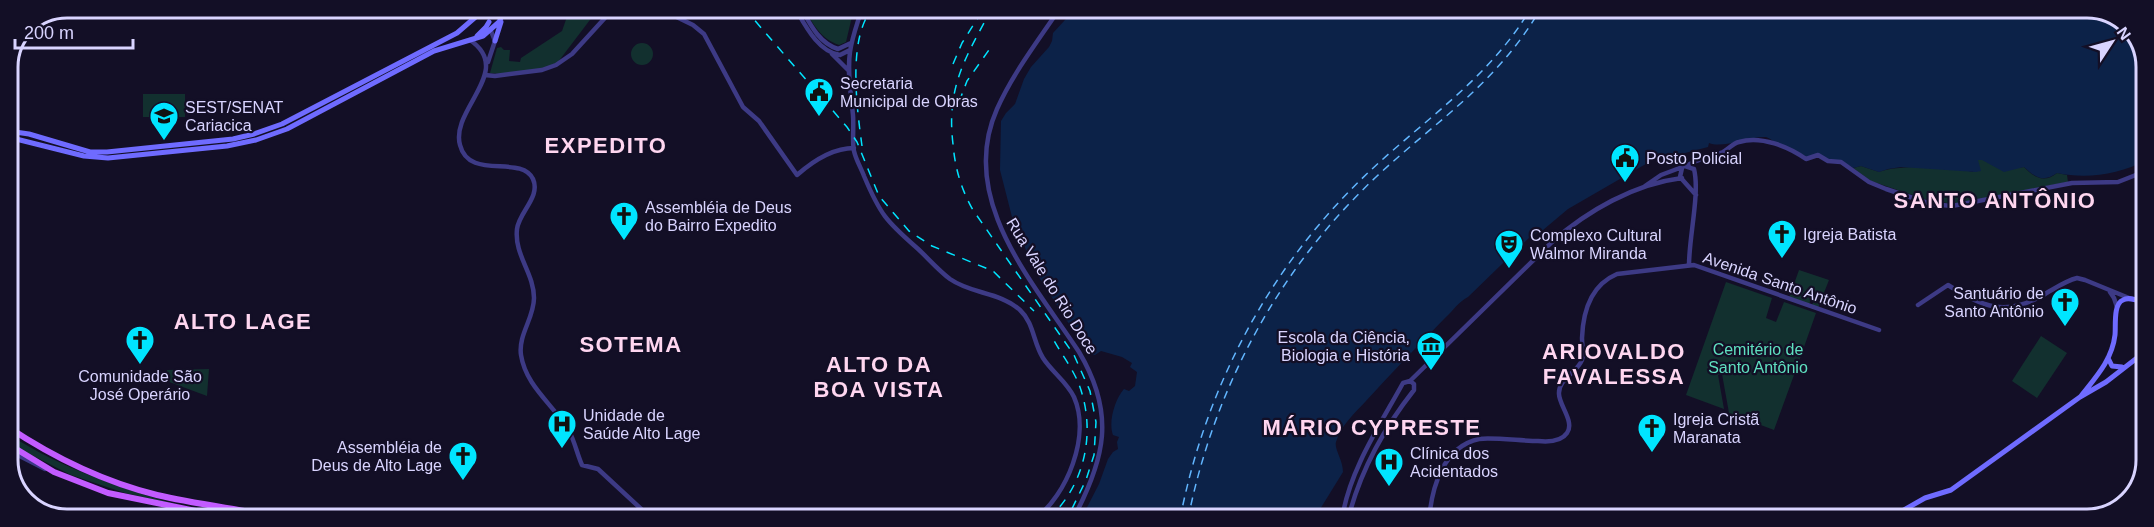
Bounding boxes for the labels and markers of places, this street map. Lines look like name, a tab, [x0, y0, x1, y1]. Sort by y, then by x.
place label: Secretaria Municipal de Obras	[840, 75, 978, 110]
public building icon: Secretaria Municipal de Obras	[803, 76, 835, 118]
place label: SEST/SENAT Cariacica	[185, 99, 284, 134]
school or university icon: SEST/SENAT Cariacica	[148, 100, 180, 142]
public building icon: Posto Policial	[1609, 142, 1641, 184]
place label: Posto Policial	[1646, 150, 1742, 167]
place label: Assembléia de Deus do Bairro Expedito	[645, 199, 792, 234]
church icon: Assembléia de Deus do Bairro Expedito	[608, 200, 640, 242]
church icon: Igreja Batista	[1766, 218, 1798, 260]
place label: Igreja Batista	[1803, 226, 1896, 243]
place label: Complexo Cultural Walmor Miranda	[1530, 227, 1662, 262]
theatre icon: Complexo Cultural Walmor Miranda	[1493, 228, 1525, 270]
place label: Santuário de Santo Antônio	[1944, 285, 2044, 320]
church icon: Santuário de Santo Antônio	[2049, 286, 2081, 328]
church icon: Comunidade São José Operário	[124, 324, 156, 366]
place label: Escola da Ciência, Biologia e História	[1277, 329, 1410, 364]
museum icon: Escola da Ciência, Biologia e História	[1415, 330, 1447, 372]
place label: Comunidade São José Operário	[78, 368, 202, 403]
place label: Unidade de Saúde Alto Lage	[583, 407, 701, 442]
hospital icon: Unidade de Saúde Alto Lage	[546, 408, 578, 450]
place label: Igreja Cristã Maranata	[1673, 411, 1759, 446]
church icon: Igreja Cristã Maranata	[1636, 412, 1668, 454]
place label: Assembléia de Deus de Alto Lage	[311, 439, 442, 474]
church icon: Assembléia de Deus de Alto Lage	[447, 440, 479, 482]
place label: Clínica dos Acidentados	[1410, 445, 1498, 480]
hospital icon: Clínica dos Acidentados	[1373, 446, 1405, 488]

